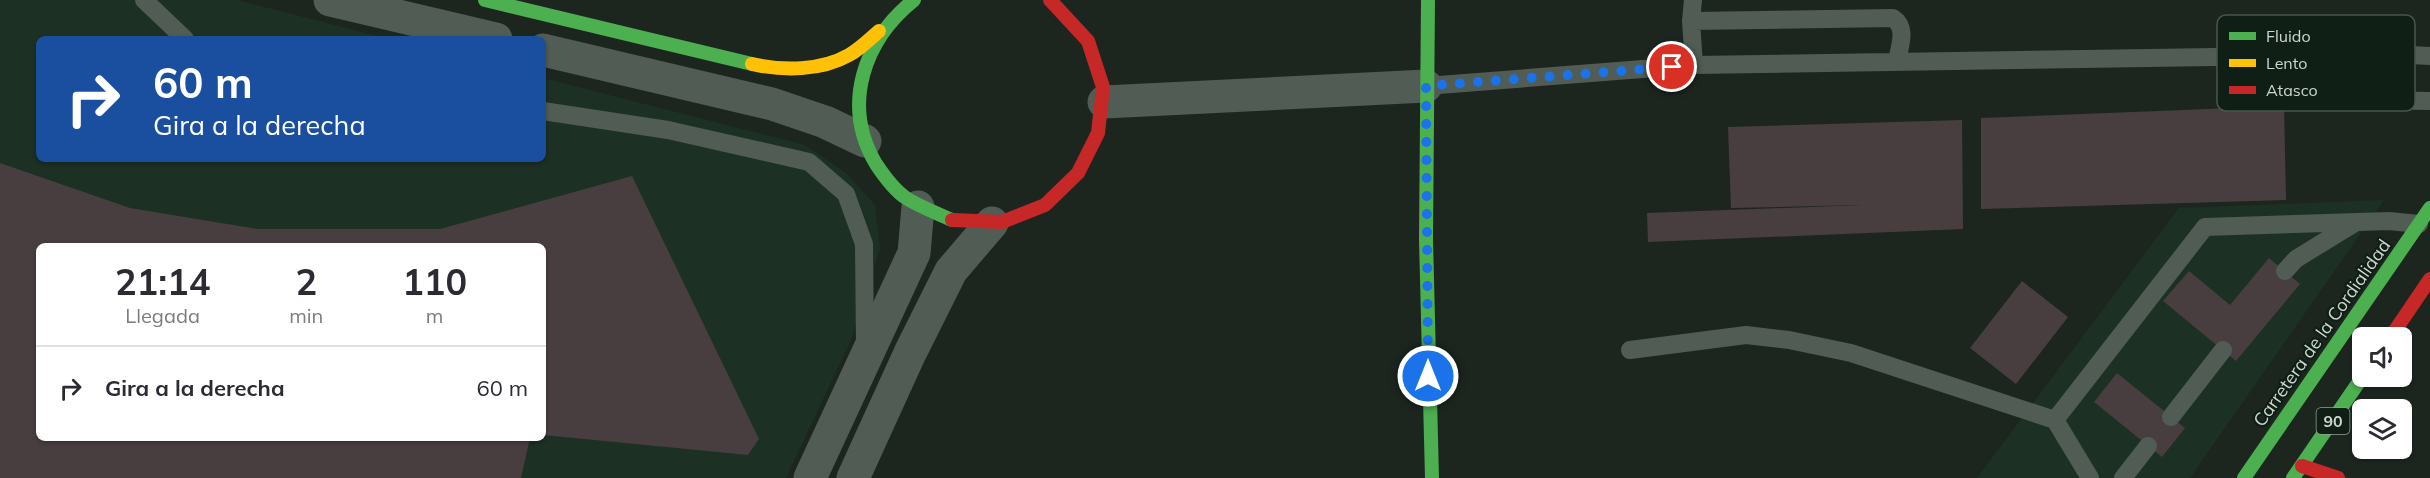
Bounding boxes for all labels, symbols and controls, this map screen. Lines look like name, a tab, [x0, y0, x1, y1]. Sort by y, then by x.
legend	[2217, 15, 2415, 111]
text: Fluido	[2266, 26, 2311, 46]
pin	[1646, 41, 1697, 92]
icon: arrive	[1655, 50, 1688, 83]
text: Lento	[2266, 53, 2307, 73]
text: 60 m	[153, 56, 253, 109]
icon: right	[54, 60, 132, 138]
text: Atasco	[2266, 80, 2318, 100]
text: Gira a la derecha	[153, 108, 366, 142]
street label: Carretera de la Cordialidad	[2248, 234, 2395, 431]
text: 21:14	[115, 259, 210, 304]
text: 2	[295, 259, 317, 304]
text: 110	[402, 259, 467, 304]
text: Llegada	[125, 303, 200, 328]
text: min	[289, 303, 323, 328]
text: m	[426, 303, 443, 328]
map controls	[2352, 327, 2412, 459]
button: sound	[2352, 327, 2412, 387]
position arrow	[1396, 344, 1460, 408]
icon: right	[54, 372, 87, 405]
text: Gira a la derecha	[105, 374, 285, 402]
text: 60 m	[477, 374, 528, 402]
button: layers	[2352, 399, 2412, 459]
road number: 90	[2316, 408, 2350, 434]

